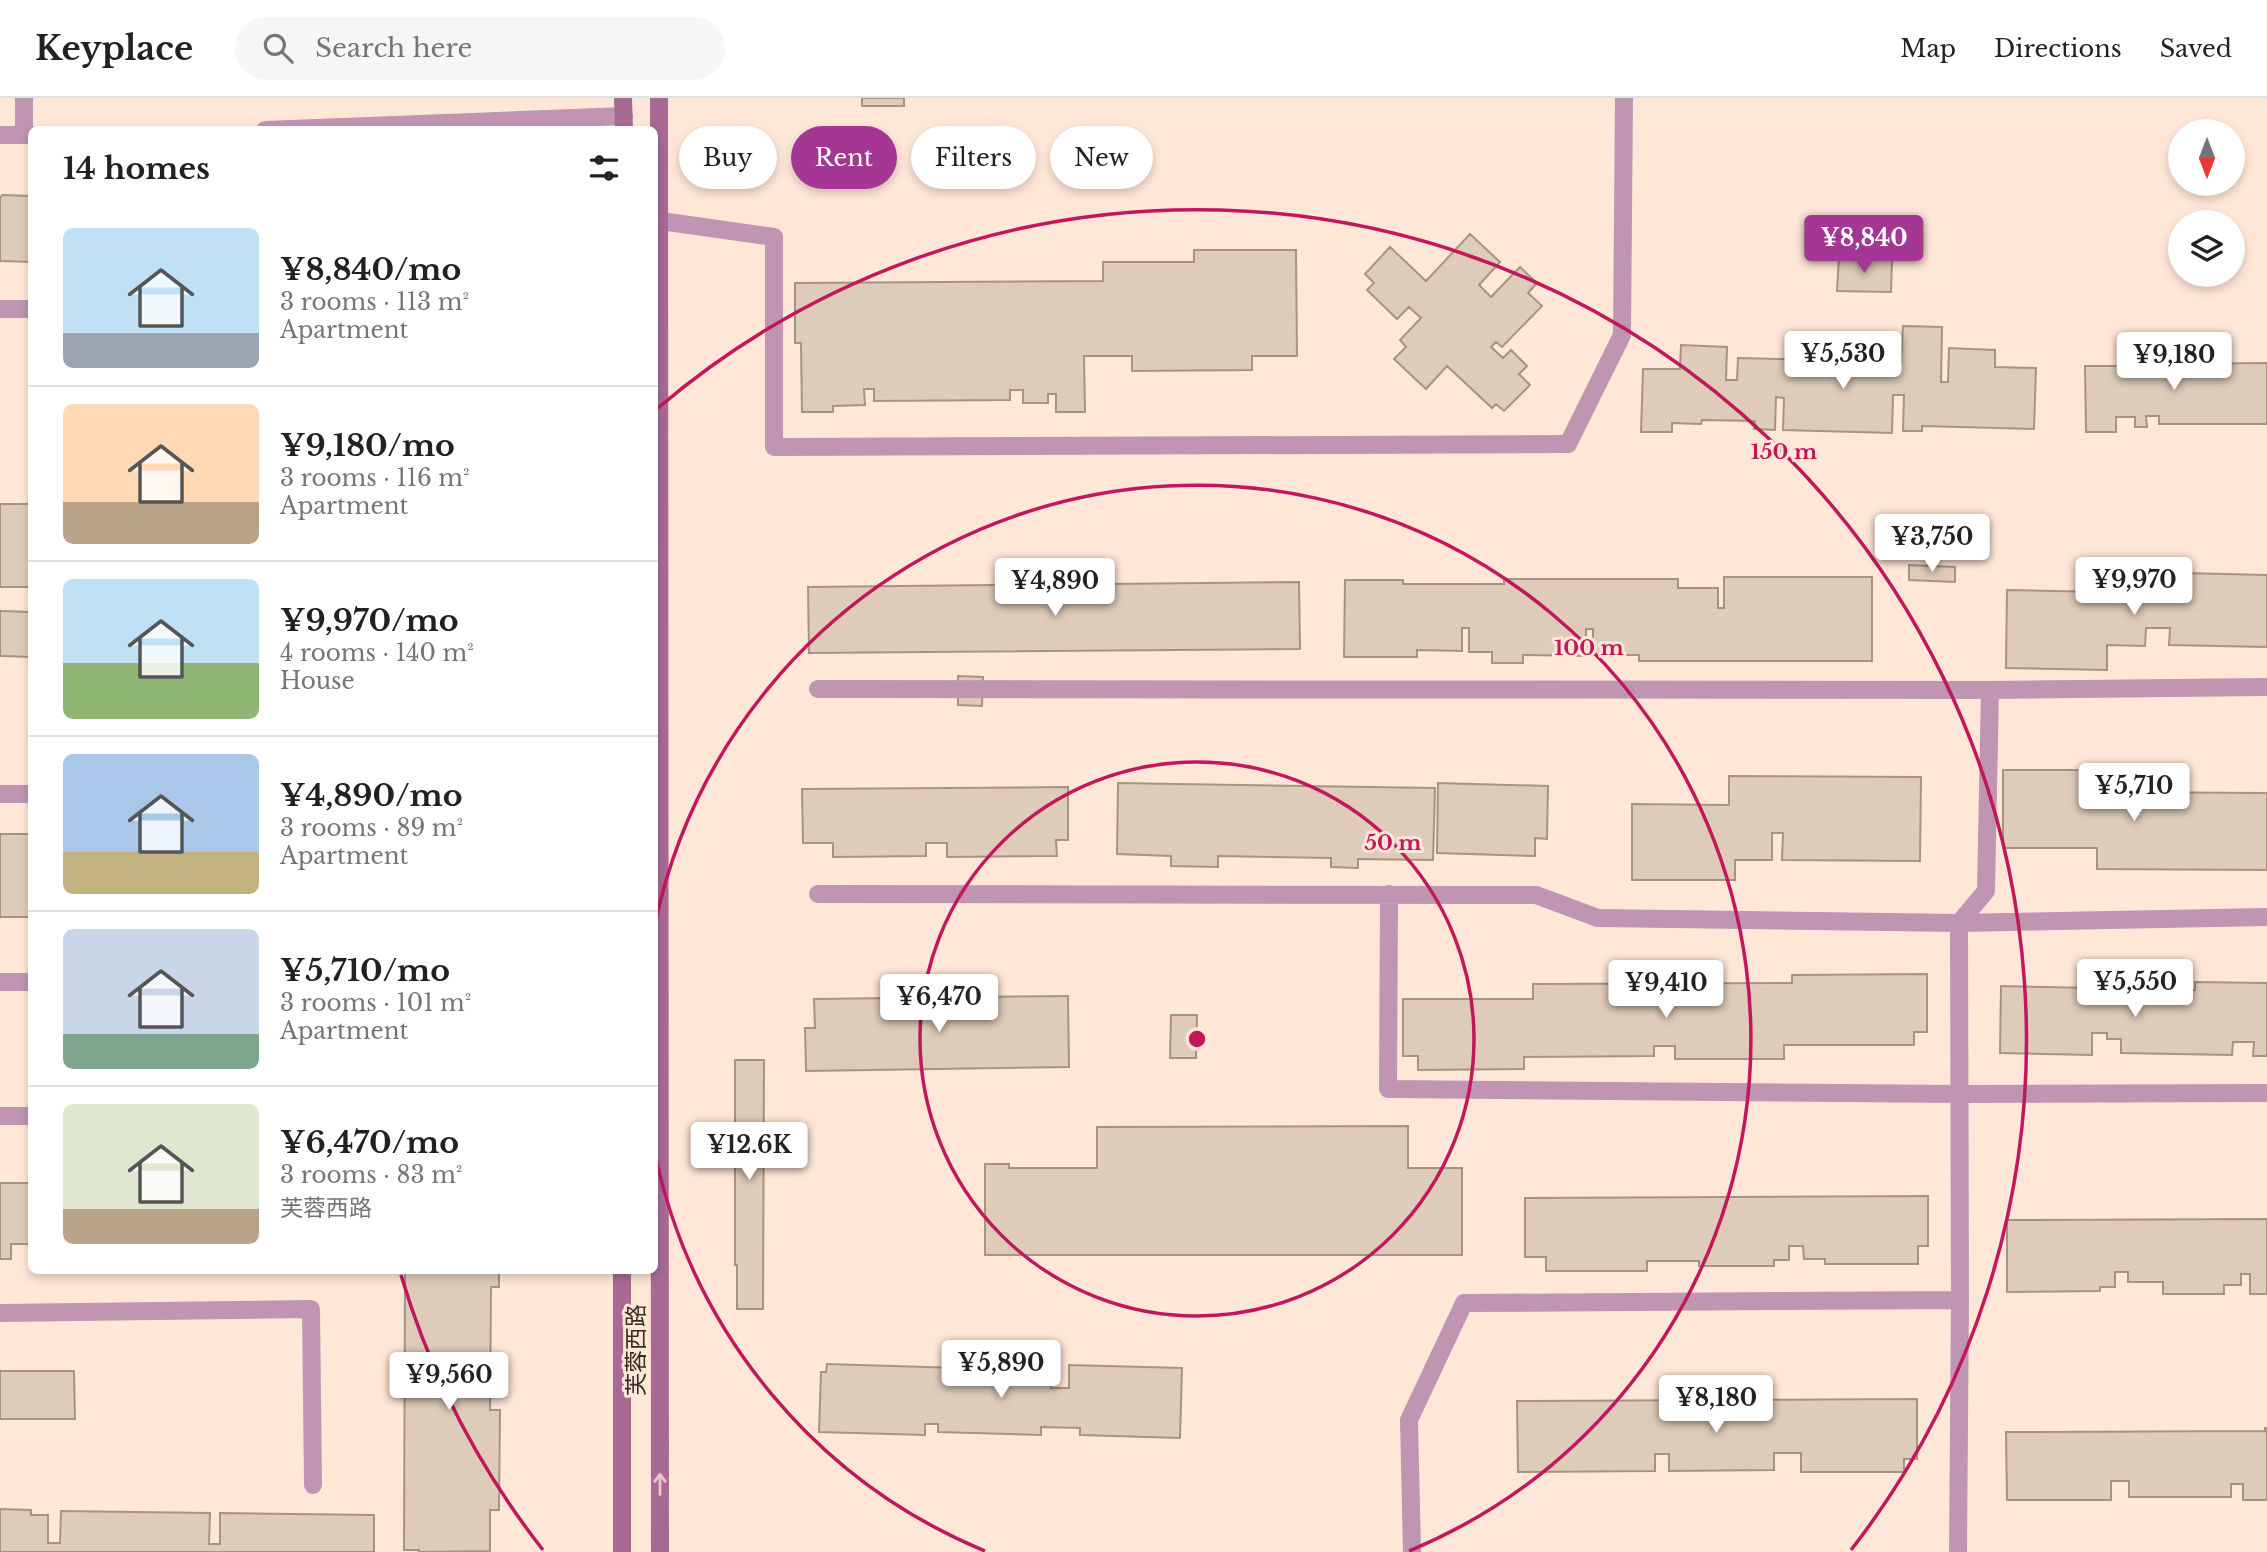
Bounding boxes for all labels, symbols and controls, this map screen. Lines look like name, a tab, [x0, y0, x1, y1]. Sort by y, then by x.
search box	[235, 17, 725, 80]
text: Keyplace	[35, 28, 193, 69]
icon: search	[259, 29, 297, 67]
text: Search here	[315, 32, 472, 64]
text: Map	[1900, 34, 1956, 63]
text: Directions	[1994, 34, 2122, 63]
text: Saved	[2160, 34, 2232, 63]
north arrow	[2168, 119, 2245, 196]
map controls	[2168, 119, 2245, 287]
chip: Buy	[679, 126, 777, 189]
chip: Rent	[791, 126, 897, 189]
chip: Filters	[911, 126, 1036, 189]
chip: New	[1050, 126, 1153, 189]
icon: filters	[585, 149, 623, 187]
text: 14 homes	[63, 150, 210, 187]
button: layers	[2168, 210, 2245, 287]
pin: ¥8,840	[1807, 216, 1921, 275]
text: ¥8,840	[1820, 224, 1908, 252]
text: ¥8,840/mo	[280, 251, 461, 288]
icon: home	[119, 256, 203, 340]
text: 3 rooms · 113 m²	[280, 288, 469, 316]
text: Apartment	[280, 316, 408, 344]
pin: ¥5,530	[1786, 331, 1900, 391]
pin: ¥9,180	[2117, 332, 2231, 392]
text: ¥5,530	[1801, 340, 1886, 368]
text: ¥9,180	[2133, 341, 2215, 369]
text: ¥9,180/mo	[280, 427, 455, 464]
icon: home	[119, 432, 203, 516]
text: 150 m	[1751, 439, 1817, 465]
text: 3 rooms · 116 m²	[280, 464, 470, 492]
text: Apartment	[280, 492, 408, 520]
pin: ¥3,750	[1875, 514, 1989, 574]
text: ¥3,750	[1891, 523, 1973, 551]
pin: ¥9,970	[2077, 558, 2191, 617]
pin: ¥4,890	[998, 559, 1112, 618]
text: ¥9,970	[2091, 566, 2177, 594]
text: ¥4,890	[1011, 567, 1099, 595]
text: ¥9,970/mo	[280, 602, 458, 639]
icon: home	[119, 607, 203, 691]
text: 100 m	[1554, 635, 1624, 661]
text: 4 rooms · 140 m²	[280, 639, 474, 667]
text: House	[280, 667, 355, 695]
pin: ¥5,710	[2077, 764, 2191, 823]
text: ¥5,710	[2095, 772, 2173, 800]
text: ¥4,890/mo	[280, 777, 463, 814]
icon: home	[119, 782, 203, 866]
text: 3 rooms · 89 m²	[280, 814, 463, 842]
text: 50 m	[1364, 830, 1422, 856]
text: Apartment	[280, 842, 408, 870]
text: ¥5,710/mo	[280, 952, 450, 989]
icon: home	[119, 957, 203, 1041]
pin: ¥9,410	[1609, 960, 1723, 1020]
pin: ¥5,550	[2078, 960, 2192, 1019]
text: ¥5,550	[2093, 968, 2177, 996]
text: ¥9,410	[1624, 969, 1708, 997]
pin: ¥6,470	[882, 974, 996, 1034]
text: ¥6,470	[896, 983, 982, 1011]
text: 3 rooms · 101 m²	[280, 989, 471, 1017]
text: Apartment	[280, 1017, 408, 1045]
centre of rings	[1185, 1027, 1209, 1051]
pin: ¥12.6K	[692, 1122, 806, 1182]
text: ¥6,470/mo	[280, 1124, 459, 1161]
text: ¥12.6K	[707, 1131, 791, 1159]
icon: home	[119, 1132, 203, 1216]
text: 3 rooms · 83 m²	[280, 1161, 462, 1189]
text: 芙蓉西路	[280, 1194, 372, 1222]
street label: 芙蓉西路	[622, 1304, 650, 1396]
pin: ¥5,890	[944, 1340, 1058, 1400]
text: ¥5,890	[958, 1349, 1044, 1377]
pin: ¥9,560	[392, 1352, 506, 1412]
text: ¥9,560	[405, 1361, 493, 1389]
pin: ¥8,180	[1659, 1376, 1773, 1435]
text: ¥8,180	[1675, 1384, 1757, 1412]
one-way arrow	[653, 1473, 667, 1496]

